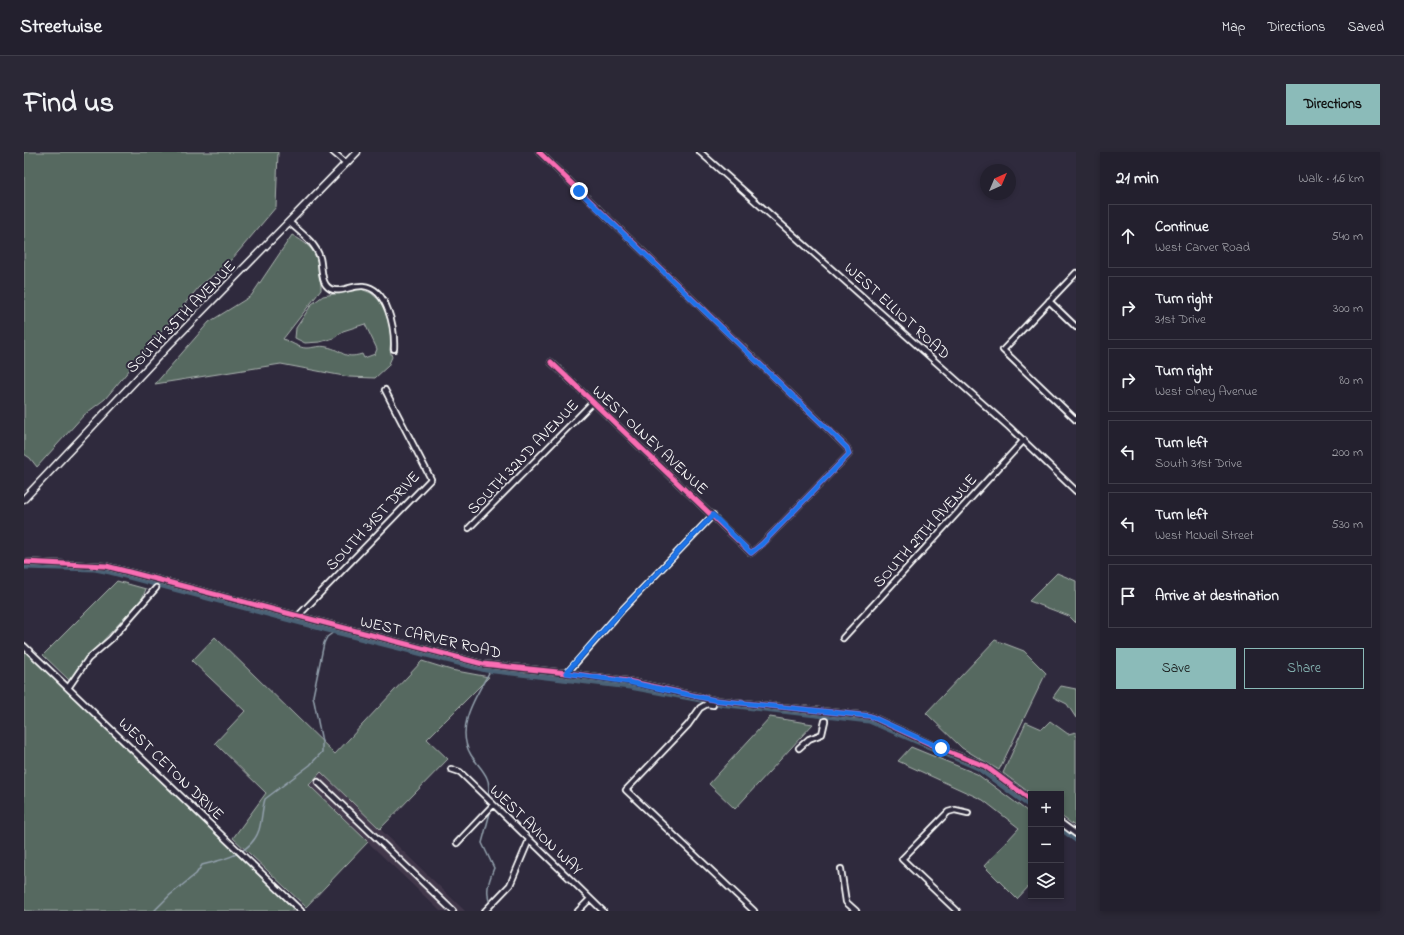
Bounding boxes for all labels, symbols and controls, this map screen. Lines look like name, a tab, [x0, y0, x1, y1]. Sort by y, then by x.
text: Streetwise	[20, 14, 102, 41]
text: Map	[1222, 17, 1245, 38]
text: Directions	[1267, 17, 1325, 38]
text: Saved	[1347, 17, 1384, 38]
text: Find us	[24, 84, 114, 125]
button: Directions	[1286, 84, 1380, 125]
north arrow	[980, 164, 1016, 200]
text: 21 min	[1116, 166, 1159, 191]
text: Walk · 1.6 km	[1298, 169, 1364, 188]
route end	[570, 182, 588, 200]
text: Continue	[1155, 216, 1209, 238]
icon: ahead	[1117, 225, 1139, 247]
text: 540 m	[1331, 227, 1363, 246]
text: West Carver Road	[1155, 238, 1250, 257]
street label: SOUTH 35TH AVENUE	[121, 255, 242, 379]
street label: WEST ELLIOT ROAD	[838, 257, 955, 366]
text: Turn right	[1155, 288, 1213, 310]
icon: right	[1117, 297, 1139, 319]
text: 300 m	[1333, 299, 1363, 318]
text: 31st Drive	[1155, 310, 1206, 329]
text: Turn right	[1155, 360, 1213, 382]
icon: right	[1117, 369, 1139, 391]
text: 80 m	[1339, 371, 1363, 390]
street label: WEST OLNEY AVENUE	[586, 380, 713, 501]
text: West Olney Avenue	[1155, 382, 1257, 401]
street label: SOUTH 32ND AVENUE	[462, 394, 585, 520]
text: Turn left	[1155, 432, 1208, 454]
icon: left	[1117, 441, 1139, 463]
text: 200 m	[1332, 443, 1363, 462]
text: South 31st Drive	[1155, 454, 1242, 473]
street label: SOUTH 31ST DRIVE	[321, 466, 426, 577]
street label: SOUTH 29TH AVENUE	[868, 469, 983, 594]
text: Turn left	[1155, 504, 1208, 526]
icon: left	[1117, 513, 1139, 535]
text: 530 m	[1331, 515, 1363, 534]
text: West McNeil Street	[1155, 526, 1254, 545]
icon: arrive	[1117, 585, 1139, 607]
text: Arrive at destination	[1155, 585, 1279, 607]
street label: WEST CARVER ROAD	[358, 610, 504, 666]
button: Save	[1116, 648, 1236, 689]
button: Share	[1244, 648, 1364, 689]
street label: WEST CETON DRIVE	[112, 712, 229, 826]
route start	[932, 739, 950, 757]
street label: WEST AVION WAY	[484, 780, 588, 882]
map controls	[1028, 791, 1064, 899]
button: +	[1028, 791, 1064, 827]
button: −	[1028, 827, 1064, 863]
button: layers	[1028, 863, 1064, 899]

